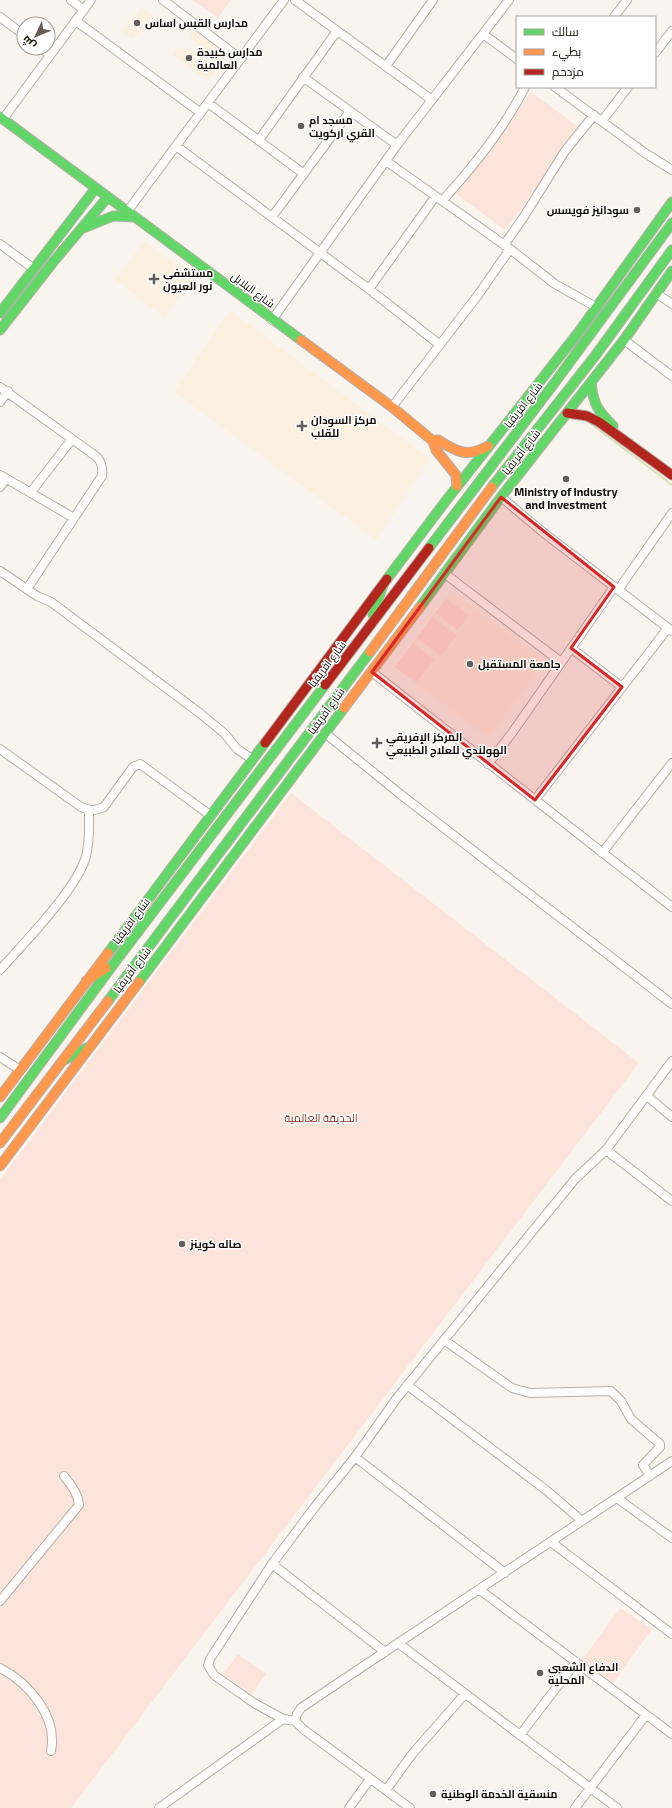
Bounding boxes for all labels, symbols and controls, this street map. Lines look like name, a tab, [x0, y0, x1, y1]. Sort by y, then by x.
north arrow	[16, 16, 56, 56]
place label: مدارس القبس اساس	[145, 16, 248, 30]
legend	[516, 16, 656, 88]
marker: مدارس القبس اساس	[132, 18, 142, 28]
text: سالك	[552, 24, 579, 38]
text: ش	[19, 33, 39, 53]
text: بطيء	[552, 44, 581, 62]
place label: مدارس كبيدة العالمية	[197, 45, 262, 72]
marker: مدارس كبيدة العالمية	[184, 53, 194, 63]
text: مزدحم	[552, 64, 584, 80]
place label: مسجد ام القري اركويت	[309, 113, 375, 143]
marker: مسجد ام القري اركويت	[296, 121, 306, 131]
place label: سودانيز فويسس	[547, 203, 629, 218]
marker: سودانيز فويسس	[632, 205, 642, 215]
place label: مستشفى نور العيون	[163, 266, 213, 294]
street label: شارع البلابل	[228, 269, 278, 312]
marker: مستشفى نور العيون	[148, 273, 160, 285]
street label: شارع افريقيا	[501, 379, 546, 431]
place label: مركز السودان للقلب	[311, 413, 377, 440]
marker: مركز السودان للقلب	[296, 420, 308, 432]
street label: شارع أفريقيا	[499, 426, 544, 478]
marker: Ministry of Industry and Investment	[561, 474, 571, 484]
place label: Ministry of Industry and Investment	[514, 485, 618, 511]
street label: شارع افريقيا	[305, 638, 350, 690]
place label: جامعة المستقبل	[478, 657, 561, 671]
marker: جامعة المستقبل	[465, 659, 475, 669]
street label: شارع أفريقيا	[304, 685, 348, 738]
place label: المركز الإفريقي الهولندي للعلاج الطبيعي	[386, 730, 507, 760]
marker: المركز الإفريقي الهولندي للعلاج الطبيعي	[371, 737, 383, 749]
street label: شارع افريقيا	[109, 895, 154, 947]
street label: شارع أفريقيا	[110, 944, 155, 996]
park label: الحديقة العالمية	[284, 1111, 358, 1124]
place label: صاله كوينز	[189, 1237, 242, 1252]
marker: صاله كوينز	[177, 1239, 187, 1249]
place label: الدفاع الشعبي المحلية	[548, 1660, 618, 1687]
marker: الدفاع الشعبي المحلية	[535, 1668, 545, 1678]
place label: منسقية الخدمة الوطنية	[441, 1787, 557, 1802]
marker: منسقية الخدمة الوطنية	[428, 1789, 438, 1799]

